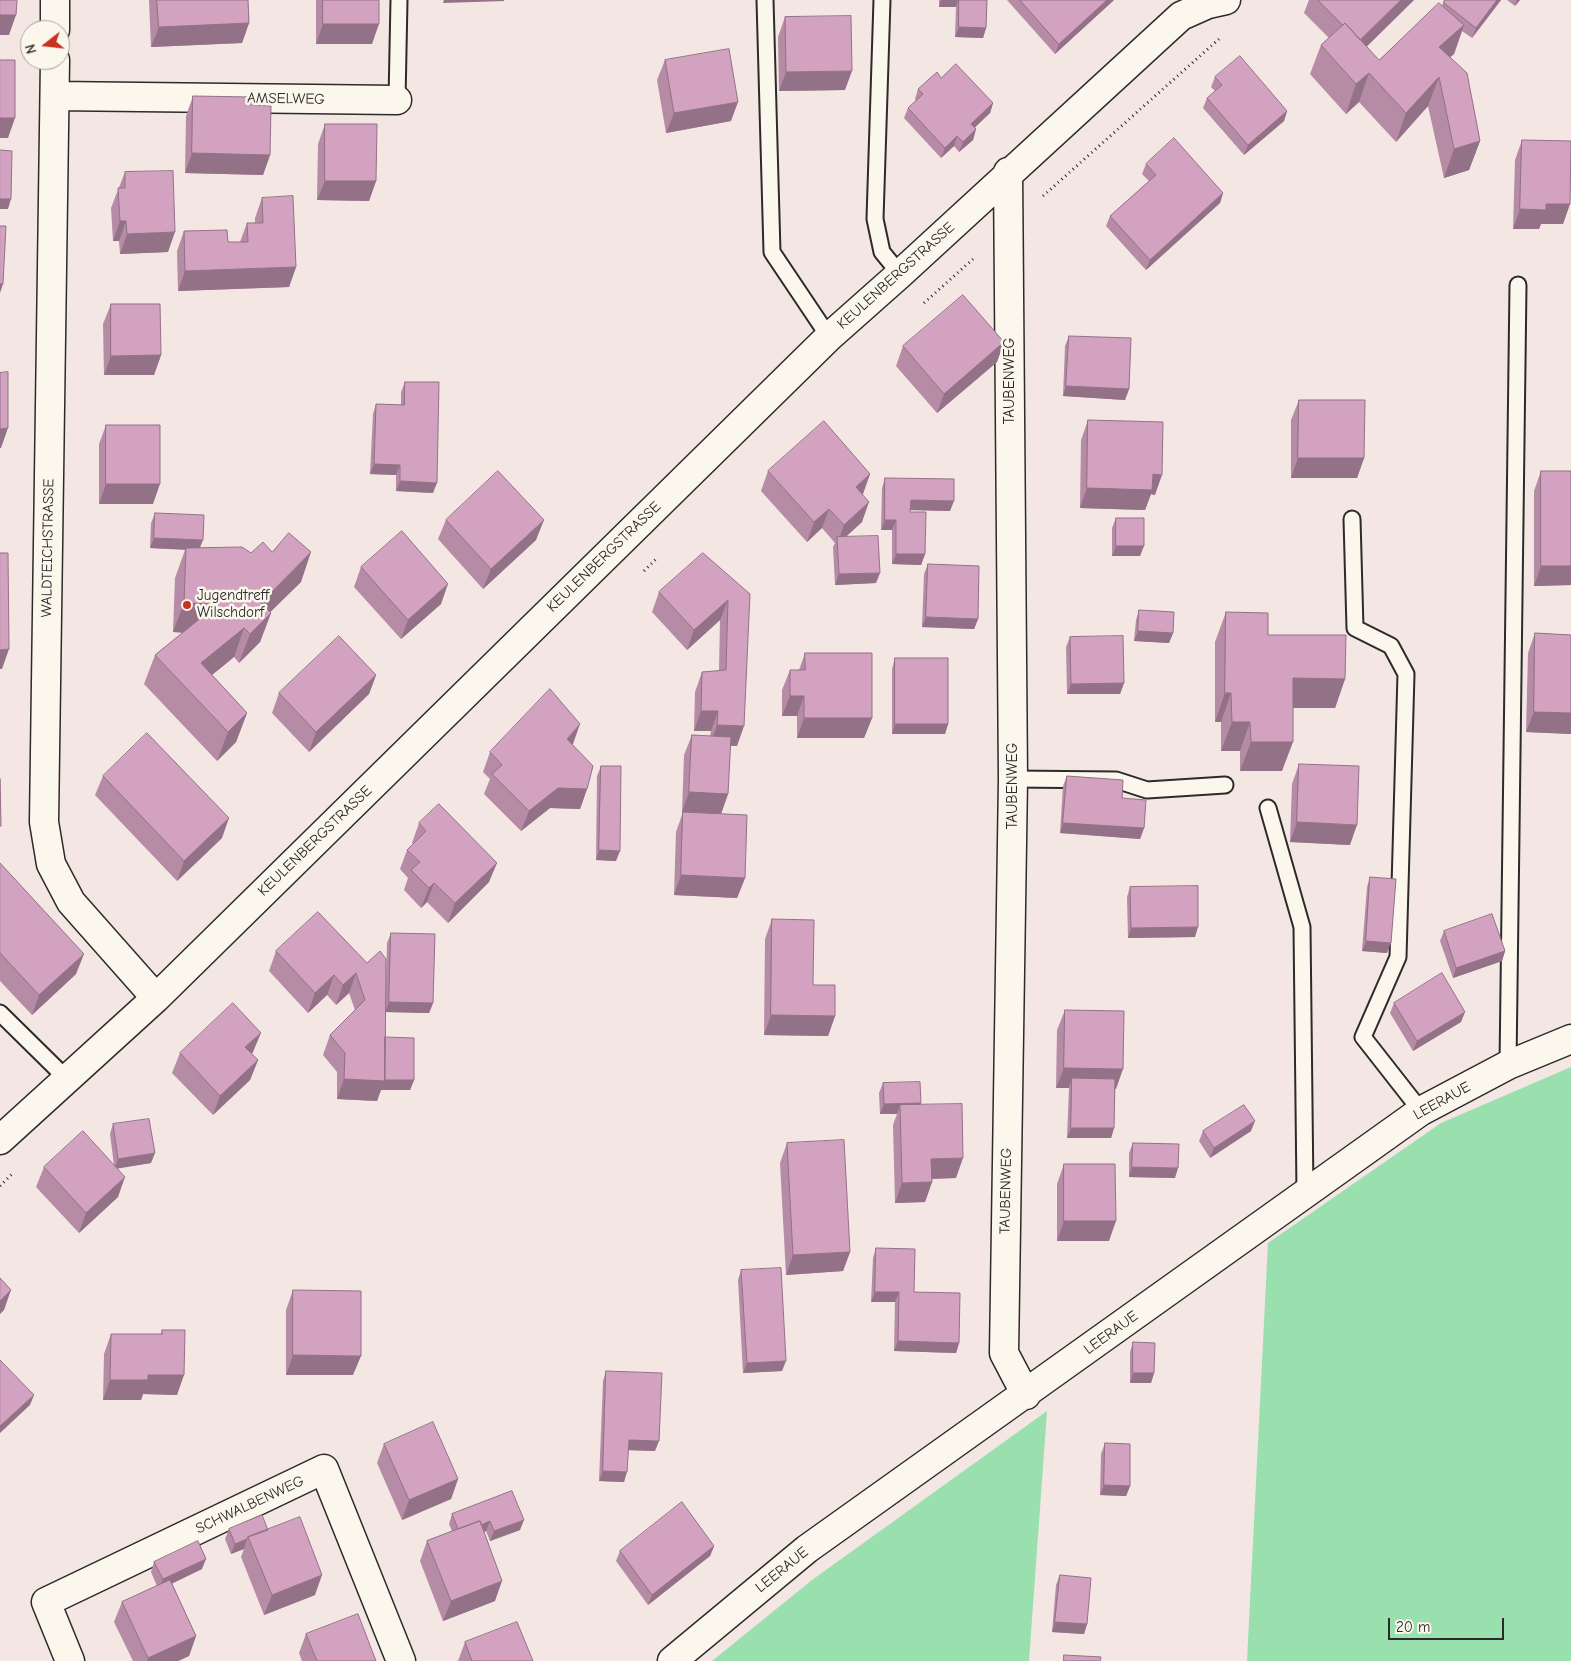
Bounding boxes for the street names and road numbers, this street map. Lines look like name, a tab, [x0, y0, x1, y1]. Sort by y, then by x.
street label: AMSELWEG	[247, 89, 325, 109]
street label: KEULENBERGSTRASSE	[834, 219, 958, 333]
street label: TAUBENWEG	[1001, 338, 1019, 424]
street label: WALDTEICHSTRASSE	[38, 478, 58, 618]
street label: KEULENBERGSTRASSE	[543, 498, 665, 616]
street label: TAUBENWEG	[1004, 743, 1022, 829]
street label: KEULENBERGSTRASSE	[254, 782, 376, 900]
street label: LEERAUE	[1410, 1078, 1474, 1124]
street label: TAUBENWEG	[996, 1148, 1016, 1234]
street label: LEERAUE	[1080, 1307, 1142, 1359]
street label: SCHWALBENWEG	[193, 1472, 307, 1538]
street label: LEERAUE	[752, 1543, 812, 1597]

